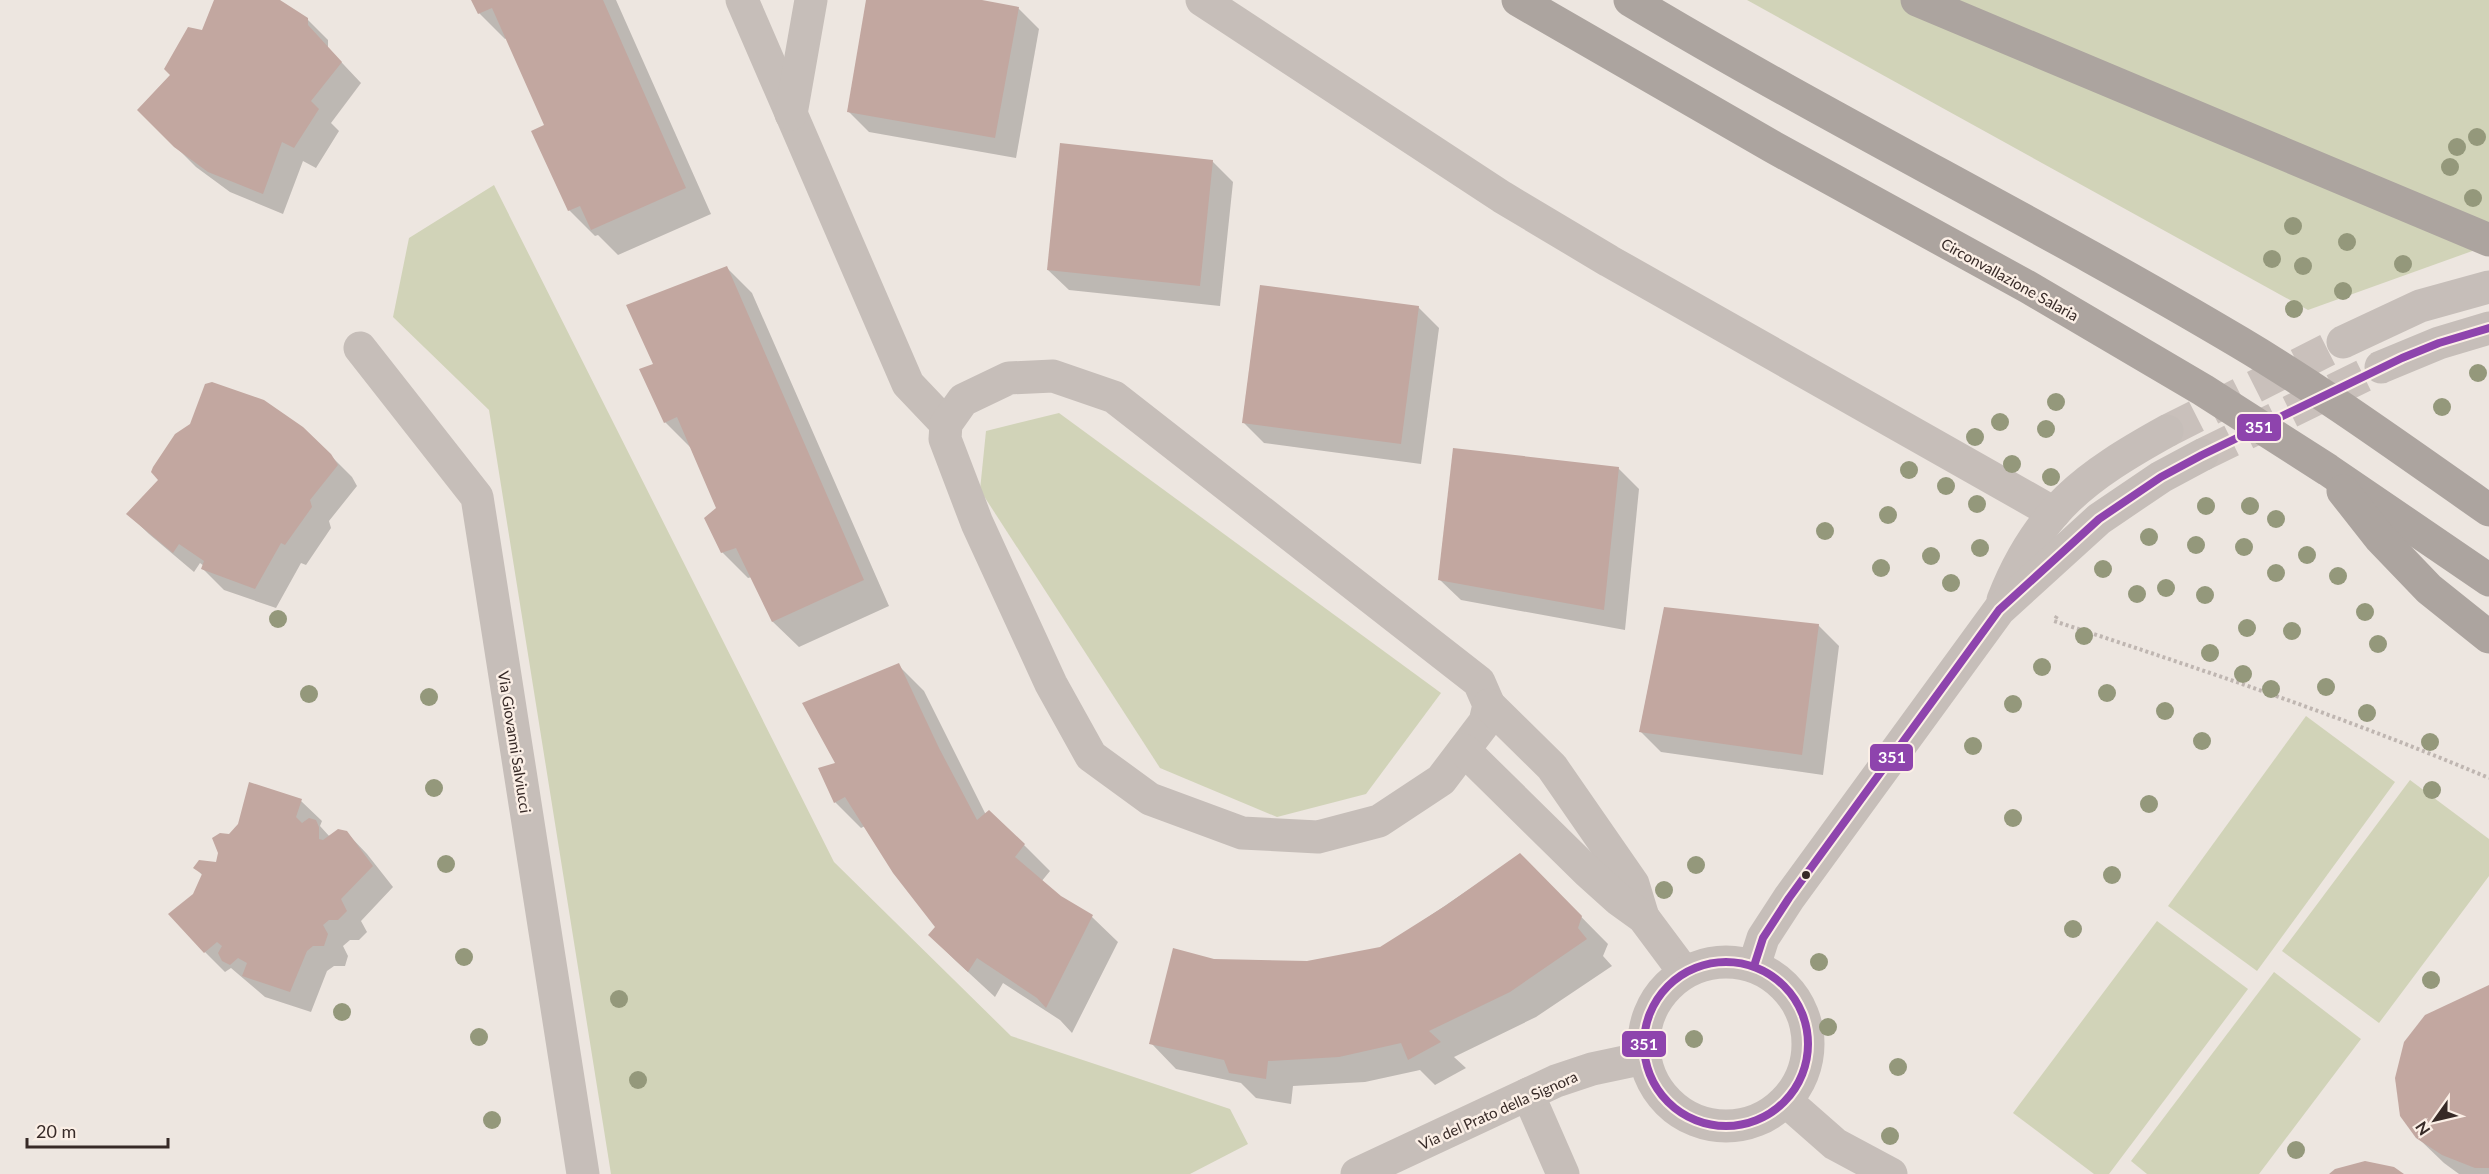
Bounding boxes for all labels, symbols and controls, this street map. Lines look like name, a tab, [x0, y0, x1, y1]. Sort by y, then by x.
street label: Circonvallazione Salaria	[1938, 234, 2082, 324]
line badge: 351	[2236, 413, 2282, 442]
text: 351	[2245, 417, 2273, 436]
street label: Via Giovanni Salviucci	[495, 670, 535, 814]
line badge: 351	[1869, 743, 1914, 772]
text: 351	[1878, 747, 1906, 766]
unlabelled marker	[1800, 869, 1812, 881]
line badge: 351	[1621, 1030, 1667, 1058]
text: 351	[1630, 1034, 1658, 1053]
street label: Via del Prato della Signora	[1416, 1067, 1580, 1153]
north arrow	[2405, 1090, 2465, 1150]
scale bar	[27, 1111, 168, 1149]
text: N	[2411, 1118, 2433, 1139]
text: 20 m	[36, 1120, 76, 1142]

